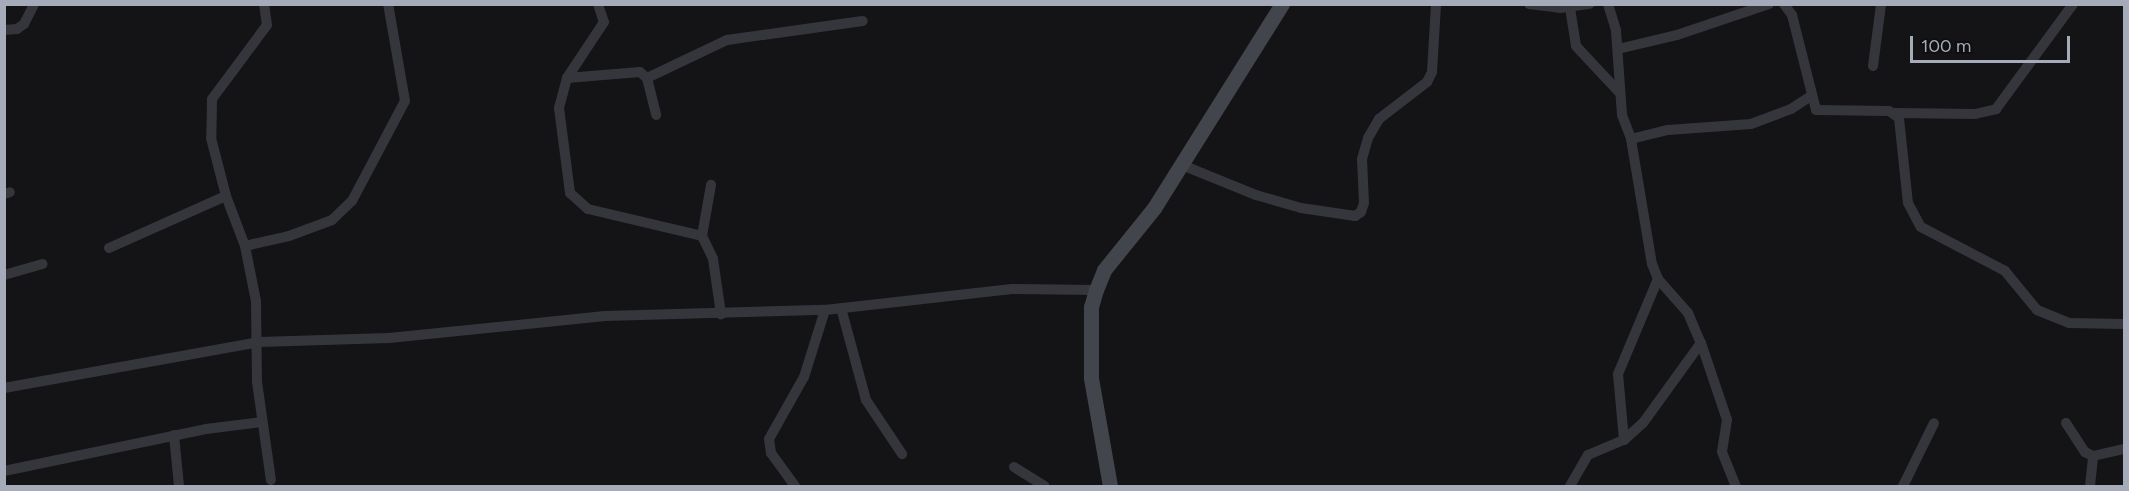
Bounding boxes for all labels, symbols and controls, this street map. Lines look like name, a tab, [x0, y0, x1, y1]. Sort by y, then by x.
scale bar	[1913, 24, 2074, 62]
text: 100 m	[1921, 35, 1971, 57]

